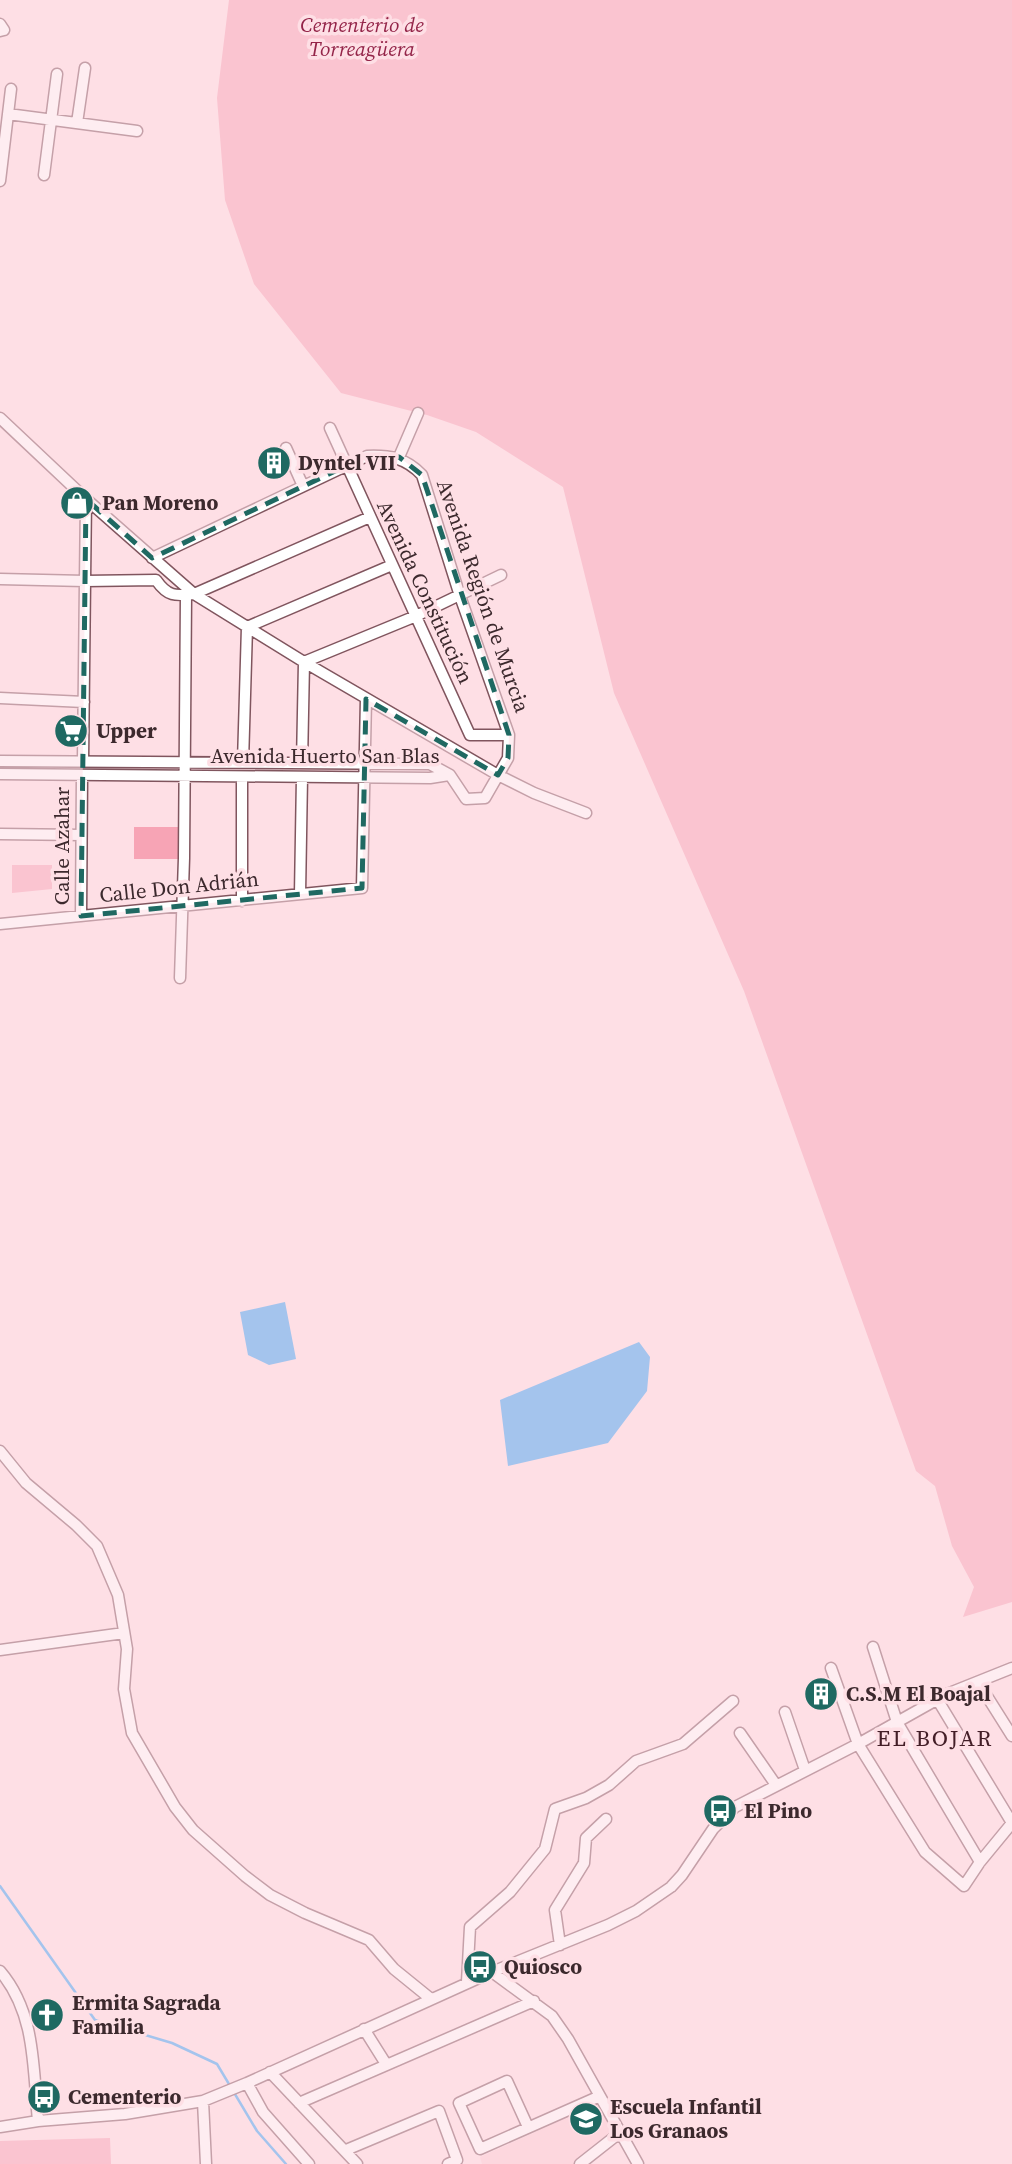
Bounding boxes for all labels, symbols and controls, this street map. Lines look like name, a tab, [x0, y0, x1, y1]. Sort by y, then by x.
park label: Cementerio de Torreagüera	[300, 10, 424, 63]
building icon: Dyntel VII	[255, 444, 293, 482]
place label: Dyntel VII	[298, 448, 396, 477]
street label: Avenida Región de Murcia	[430, 476, 537, 716]
shop icon: Pan Moreno	[58, 484, 96, 522]
place label: Pan Moreno	[102, 488, 219, 517]
street label: Avenida Constitución	[370, 495, 481, 688]
supermarket icon: Upper	[52, 712, 90, 750]
place label: Upper	[96, 716, 157, 745]
street label: Avenida Huerto San Blas	[210, 741, 440, 770]
street label: Calle Azahar	[47, 787, 76, 905]
street label: Calle Don Adrián	[98, 864, 260, 909]
building icon: C.S.M El Boajal	[802, 1675, 840, 1713]
place label: C.S.M El Boajal	[846, 1679, 991, 1708]
district label: EL BOJAR	[877, 1722, 993, 1754]
bus stop icon: El Pino	[701, 1792, 739, 1830]
place label: El Pino	[744, 1796, 812, 1825]
bus stop icon: Quiosco	[461, 1948, 499, 1986]
place label: Quiosco	[504, 1952, 582, 1981]
place label: Ermita Sagrada Familia	[72, 1988, 222, 2041]
church icon: Ermita Sagrada Familia	[28, 1996, 66, 2034]
bus stop icon: Cementerio	[25, 2078, 63, 2116]
place label: Cementerio	[68, 2082, 182, 2111]
place label: Escuela Infantil Los Granaos	[610, 2092, 762, 2145]
school or university icon: Escuela Infantil Los Granaos	[567, 2100, 605, 2138]

